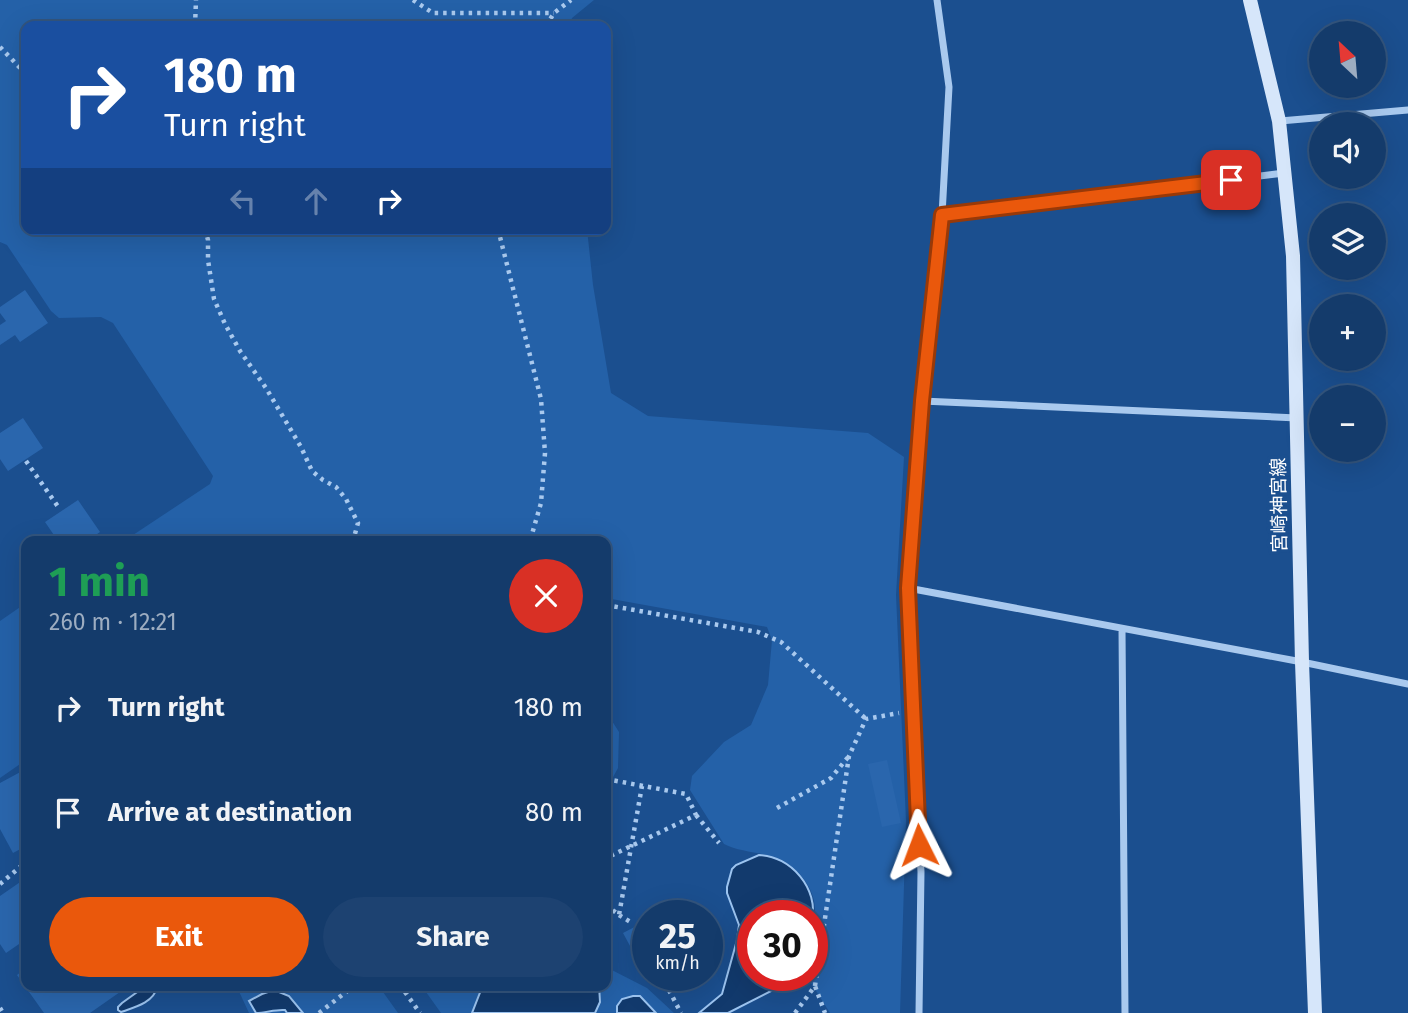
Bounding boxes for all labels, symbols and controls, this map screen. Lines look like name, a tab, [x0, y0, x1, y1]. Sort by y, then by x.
north arrow	[1309, 21, 1386, 98]
map controls	[1309, 21, 1386, 462]
text: 180 m	[164, 46, 297, 105]
icon: right	[49, 49, 140, 140]
text: Turn right	[164, 106, 306, 144]
button: sound	[1309, 112, 1386, 189]
pin	[1201, 150, 1261, 210]
icon: arrive	[1212, 161, 1250, 199]
icon: left	[224, 182, 262, 220]
icon: ahead	[297, 182, 335, 220]
icon: right	[370, 182, 408, 220]
button: layers	[1309, 203, 1386, 280]
button: +	[1309, 294, 1386, 371]
button: −	[1309, 385, 1386, 462]
street label: 宮崎神宮線	[1267, 457, 1291, 553]
text: 1 min	[49, 557, 150, 607]
button: close	[509, 559, 583, 633]
text: 260 m · 12:21	[49, 608, 177, 636]
icon: right	[49, 689, 87, 727]
text: Turn right	[108, 692, 225, 723]
text: 180 m	[514, 692, 583, 723]
icon: arrive	[49, 794, 87, 832]
text: Arrive at destination	[108, 797, 352, 828]
text: 80 m	[525, 797, 583, 828]
position arrow	[882, 808, 956, 882]
button: Exit	[49, 897, 309, 977]
button: Share	[323, 897, 583, 977]
speed limit sign: 30	[737, 900, 828, 991]
text: 25	[659, 915, 696, 957]
text: km/h	[655, 952, 700, 974]

